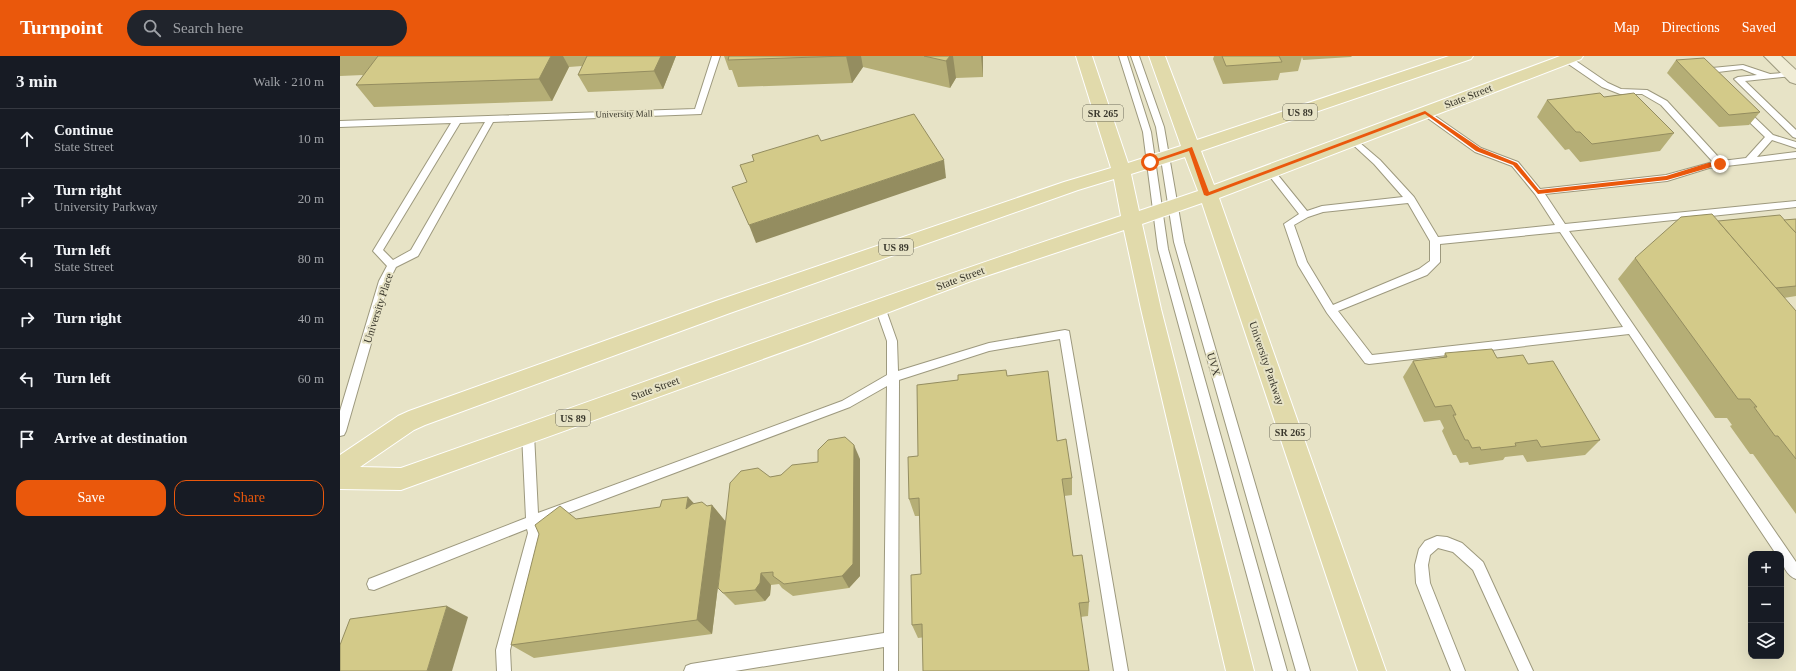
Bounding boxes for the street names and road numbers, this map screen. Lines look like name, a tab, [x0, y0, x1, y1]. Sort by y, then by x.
street label: State Street	[1442, 81, 1494, 111]
road number: US 89	[1283, 104, 1317, 120]
road number: SR 265	[1083, 105, 1123, 121]
street label: University Mall	[595, 108, 653, 119]
road number: US 89	[879, 239, 913, 255]
street label: State Street	[934, 264, 986, 292]
street label: University Place	[361, 271, 395, 345]
street label: University Parkway	[1247, 320, 1287, 407]
street label: UVX	[1205, 351, 1223, 377]
street label: State Street	[629, 374, 681, 402]
road number: US 89	[556, 410, 590, 426]
road number: SR 265	[1270, 424, 1310, 440]

